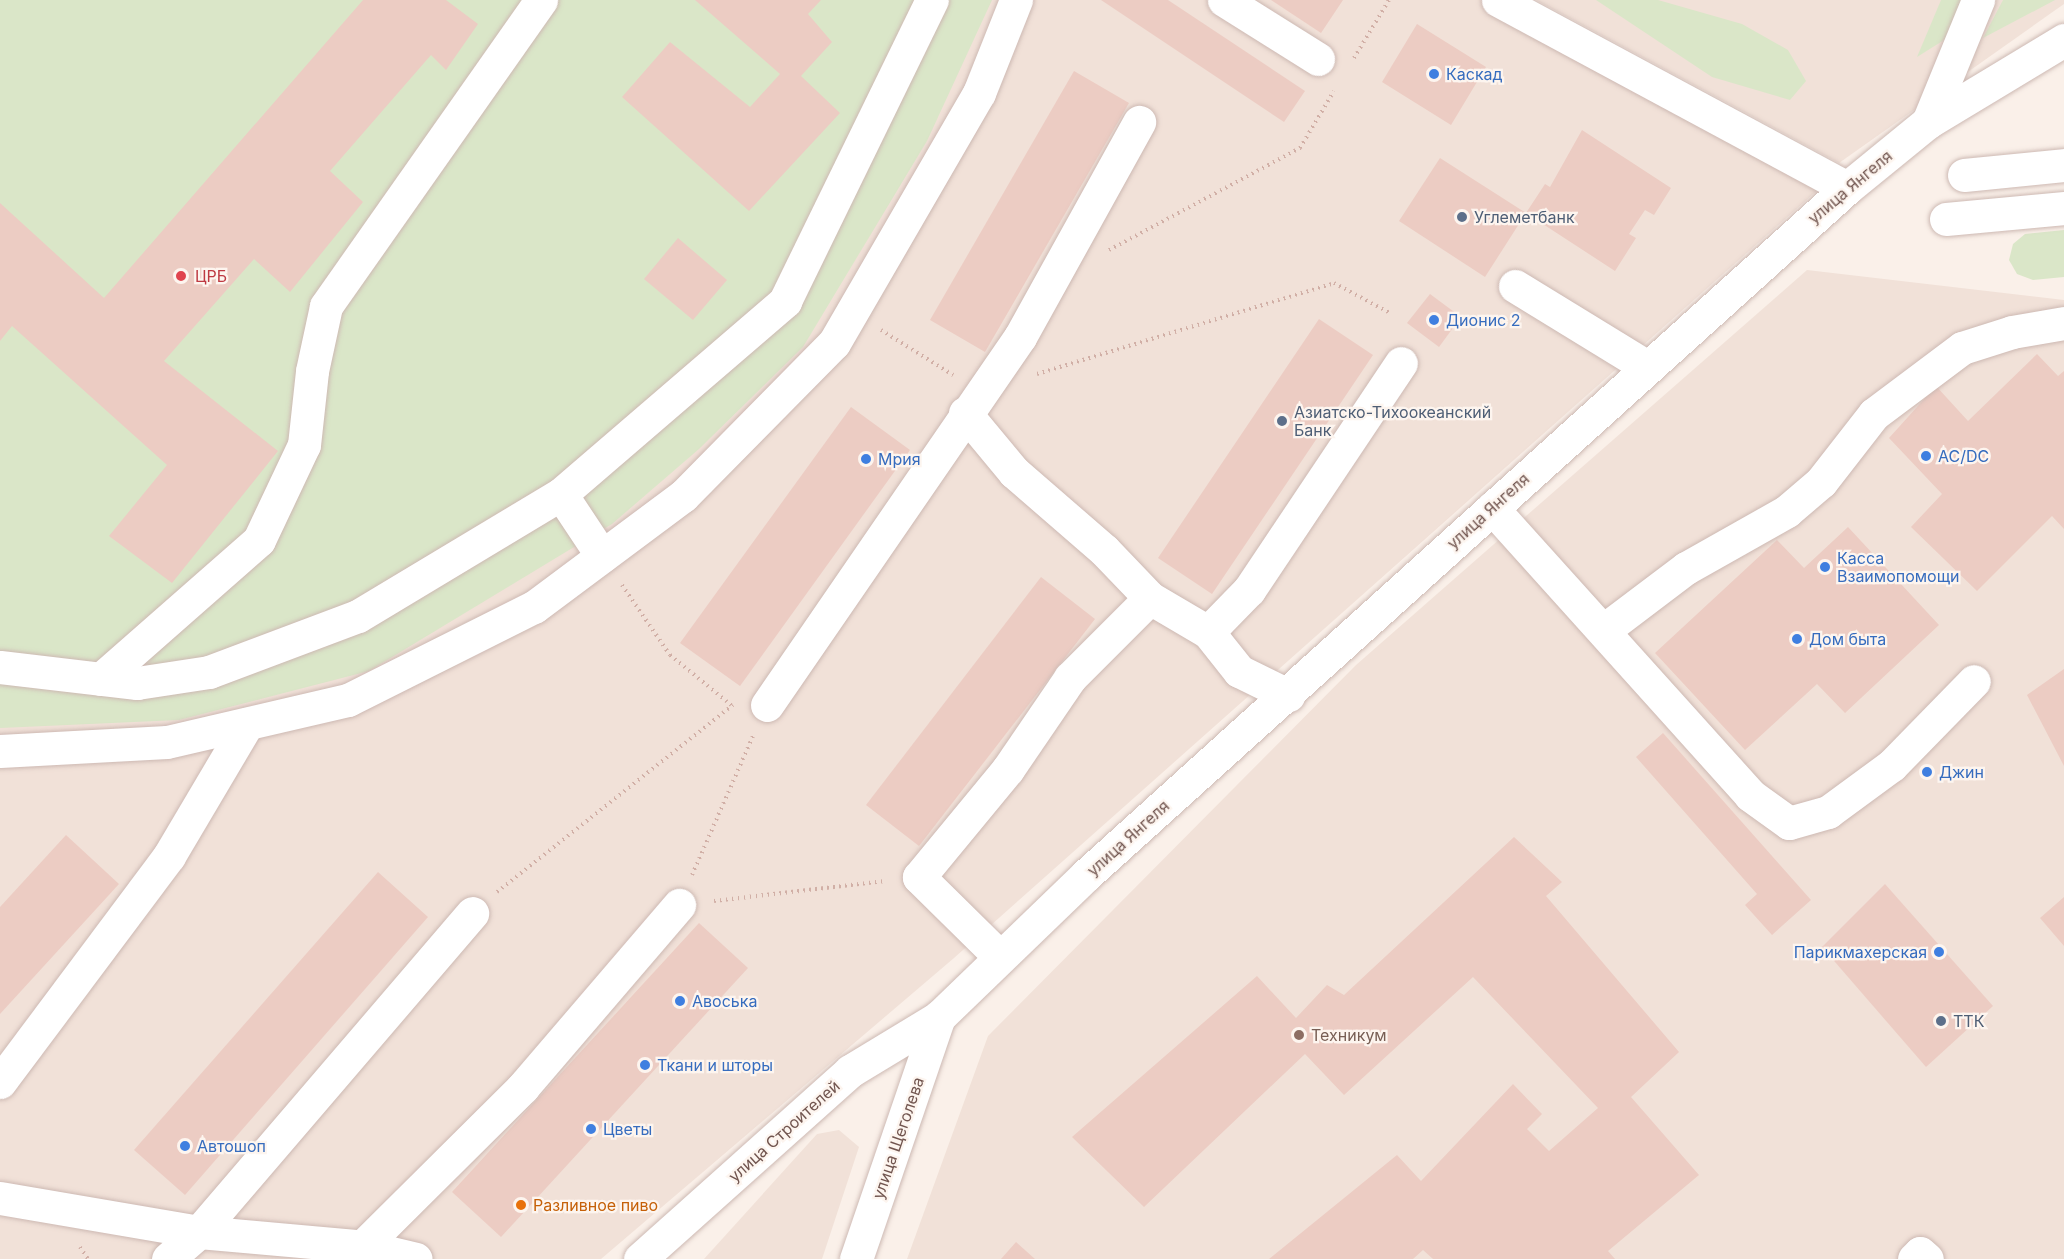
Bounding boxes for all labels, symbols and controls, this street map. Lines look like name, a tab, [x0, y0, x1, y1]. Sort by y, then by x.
place label: Каскад	[1446, 64, 1503, 84]
marker: Каскад	[1427, 67, 1441, 81]
street label: улица Янгеля	[1804, 146, 1896, 228]
place label: Углеметбанк	[1474, 207, 1575, 227]
marker: Углеметбанк	[1455, 210, 1469, 224]
place label: ЦРБ	[195, 266, 227, 286]
marker: ЦРБ	[172, 267, 190, 285]
place label: Дионис 2	[1446, 310, 1520, 330]
marker: Дионис 2	[1427, 313, 1441, 327]
place label: Азиатско-Тихоокеанский Банк	[1294, 402, 1491, 440]
marker: Азиатско-Тихоокеанский Банк	[1275, 414, 1289, 428]
place label: AC/DC	[1938, 446, 1989, 466]
place label: Мрия	[878, 449, 921, 469]
marker: AC/DC	[1919, 449, 1933, 463]
marker: Мрия	[859, 452, 873, 466]
street label: улица Янгеля	[1443, 469, 1533, 553]
place label: Касса Взаимопомощи	[1837, 548, 1960, 586]
marker: Касса Взаимопомощи	[1818, 560, 1832, 574]
place label: Дом быта	[1809, 629, 1886, 649]
marker: Дом быта	[1790, 632, 1804, 646]
place label: Джин	[1939, 762, 1984, 782]
marker: Джин	[1920, 765, 1934, 779]
street label: улица Янгеля	[1083, 796, 1173, 880]
place label: Парикмахерская	[1794, 942, 1927, 962]
marker: Парикмахерская	[1932, 945, 1946, 959]
place label: Авоська	[692, 991, 757, 1011]
marker: Авоська	[673, 994, 687, 1008]
place label: ТТК	[1953, 1011, 1984, 1031]
marker: ТТК	[1934, 1014, 1948, 1028]
place label: Техникум	[1311, 1025, 1387, 1045]
marker: Техникум	[1292, 1028, 1306, 1042]
place label: Ткани и шторы	[657, 1055, 773, 1075]
marker: Ткани и шторы	[638, 1058, 652, 1072]
street label: улица Щеголева	[868, 1074, 928, 1202]
street label: улица Строителей	[725, 1076, 843, 1186]
place label: Цветы	[603, 1119, 652, 1139]
marker: Цветы	[584, 1122, 598, 1136]
place label: Автошоп	[197, 1136, 266, 1156]
marker: Автошоп	[178, 1139, 192, 1153]
place label: Разливное пиво	[533, 1195, 658, 1215]
marker: Разливное пиво	[514, 1198, 528, 1212]

